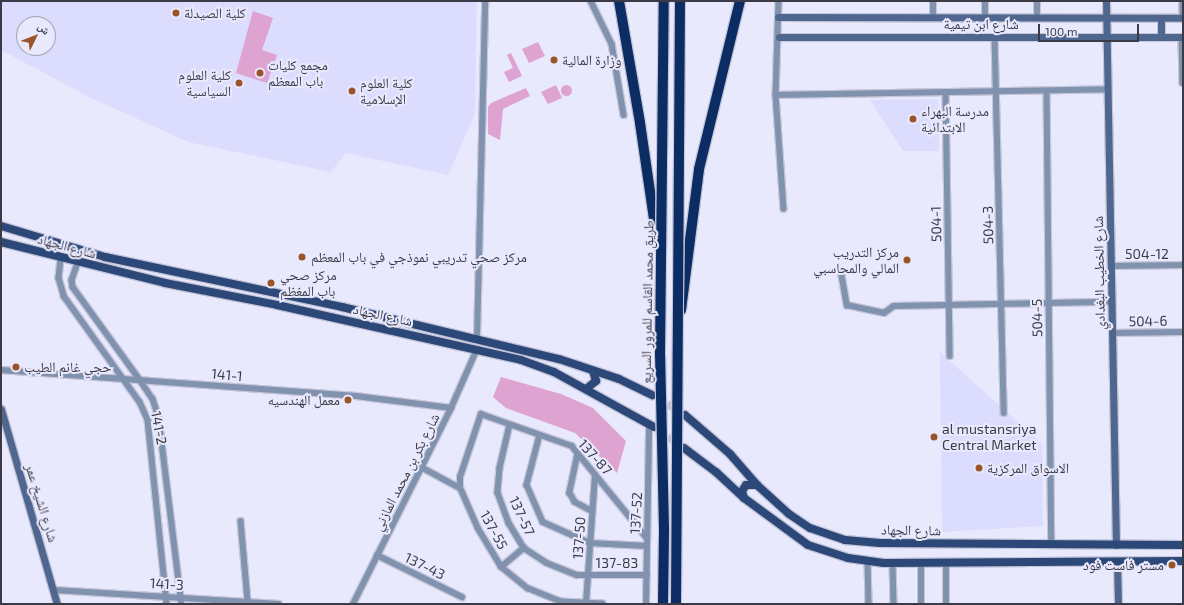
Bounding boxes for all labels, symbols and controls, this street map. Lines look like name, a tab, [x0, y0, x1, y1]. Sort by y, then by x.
place label: كلية الصيدلة	[184, 5, 246, 21]
marker: كلية الصيدلة	[171, 8, 181, 18]
north arrow	[16, 16, 56, 56]
street label: شارع ابن تيمية	[943, 16, 1019, 32]
scale bar	[1040, 16, 1141, 42]
text: ش	[36, 19, 53, 37]
text: 100 m	[1045, 24, 1077, 38]
place label: وزارة المالية	[562, 52, 621, 68]
marker: وزارة المالية	[549, 55, 559, 65]
place label: مجمع كليات باب المعظم	[268, 57, 328, 90]
place label: كلية العلوم السياسية	[178, 67, 231, 100]
marker: مجمع كليات باب المعظم	[255, 68, 265, 78]
place label: كلية العلوم الإسلامية	[360, 75, 413, 108]
marker: كلية العلوم السياسية	[234, 78, 244, 88]
marker: كلية العلوم الإسلامية	[347, 86, 357, 96]
place label: مدرسة البهراء الابتدائية	[921, 103, 989, 136]
marker: مدرسة البهراء الابتدائية	[908, 114, 918, 124]
street label: 504-1	[927, 206, 945, 242]
street label: 504-3	[979, 206, 997, 244]
street label: شارع الخطيب البغدادي	[1090, 216, 1108, 330]
street label: طريق محمد القاسم للمرور السريع	[637, 220, 657, 384]
street label: شارع الجهاد	[36, 230, 98, 262]
place label: مركز التدريب المالي والمحاسبي	[813, 244, 899, 276]
street label: 504-12	[1125, 246, 1169, 262]
place label: مركز صحي تدريبي نموذجي في باب المعظم	[311, 249, 527, 265]
marker: مركز صحي تدريبي نموذجي في باب المعظم	[296, 251, 308, 263]
marker: مركز التدريب المالي والمحاسبي	[902, 255, 912, 265]
place label: مركز صحي باب المغظم	[280, 267, 337, 300]
marker: مركز صحي باب المغظم	[265, 277, 277, 289]
street label: 504-5	[1028, 299, 1046, 337]
street label: شارع الجهاد	[352, 301, 414, 329]
street label: 504-6	[1128, 312, 1168, 330]
place label: حجي غانم الطيب	[24, 359, 112, 375]
marker: حجي غانم الطيب	[11, 362, 21, 372]
street label: 141-1	[211, 365, 243, 385]
place label: معمل الهندسيه	[268, 392, 340, 408]
marker: معمل الهندسيه	[343, 395, 353, 405]
street label: 141-2	[148, 410, 170, 446]
street label: شارع بكر بن محمد المازني	[369, 410, 443, 534]
place label: al mustansriya Central Market	[942, 421, 1037, 454]
marker: al mustansriya Central Market	[929, 432, 939, 442]
street label: 137-87	[575, 436, 615, 478]
place label: الاسواق المركزية	[987, 460, 1069, 476]
street label: شارع الشيخ عمر	[22, 462, 62, 544]
marker: الاسواق المركزية	[974, 463, 984, 473]
street label: 137-52	[627, 492, 645, 534]
street label: 137-57	[506, 494, 538, 538]
street label: 137-55	[477, 508, 511, 552]
street label: 137-50	[569, 516, 589, 560]
street label: شارع الجهاد	[881, 521, 941, 539]
street label: 137-43	[402, 549, 448, 583]
street label: 137-83	[596, 555, 638, 571]
place label: مستر فاست فود	[1083, 557, 1164, 573]
marker: مستر فاست فود	[1167, 560, 1177, 570]
street label: 141-3	[150, 575, 184, 593]

